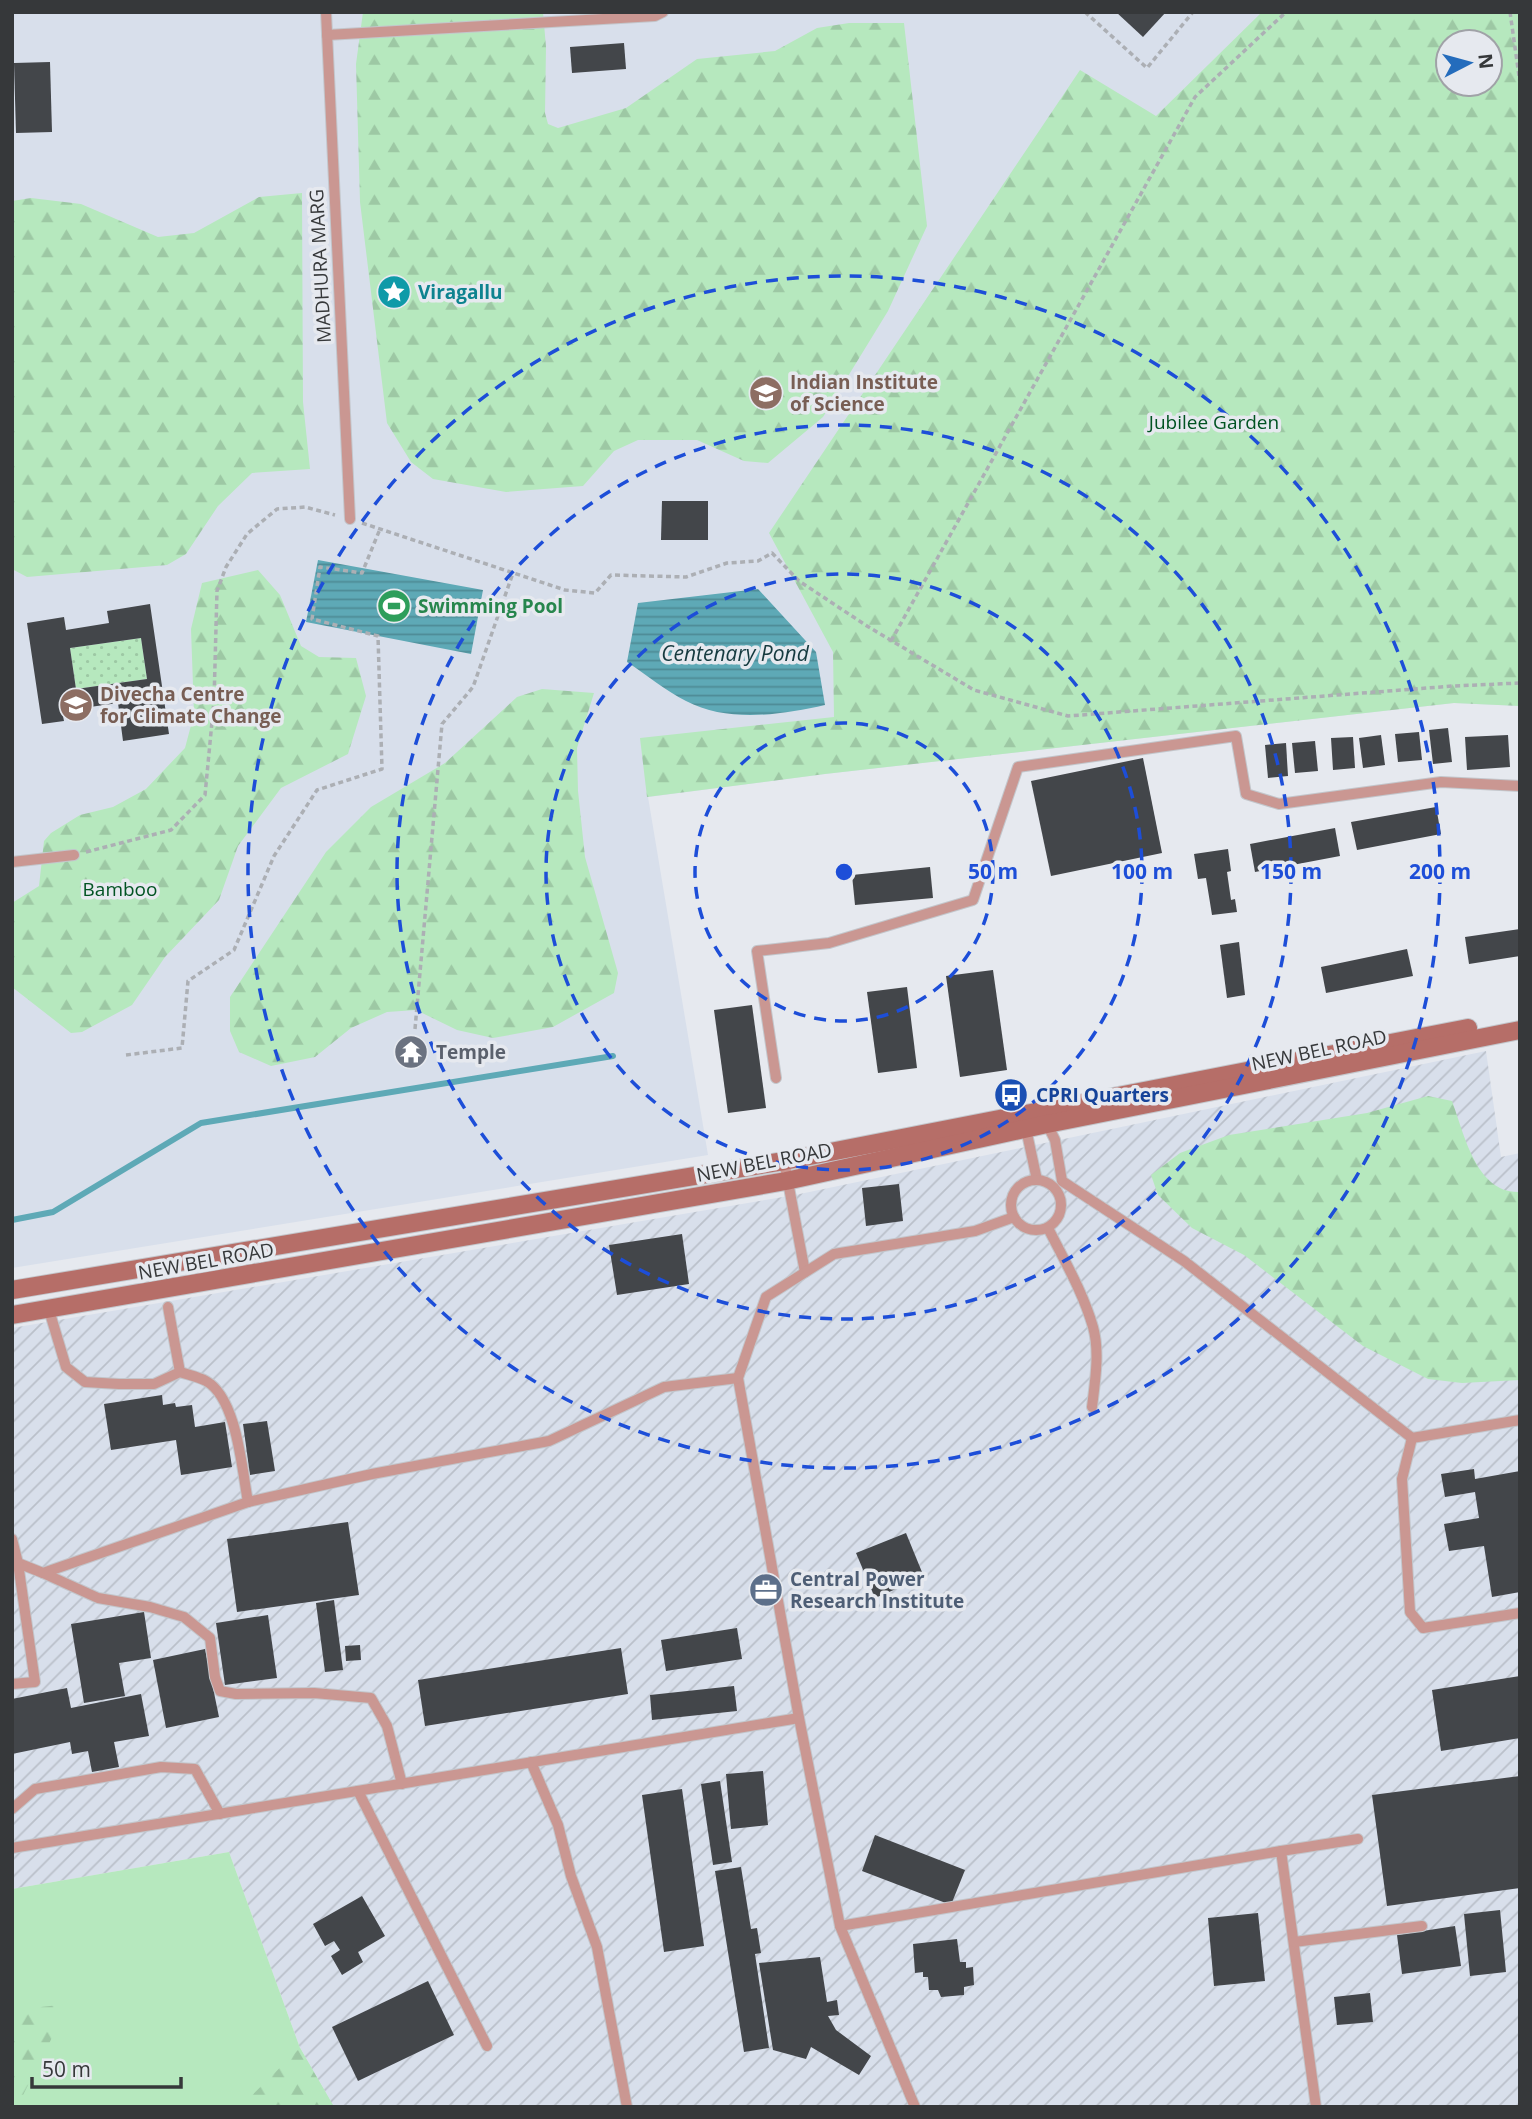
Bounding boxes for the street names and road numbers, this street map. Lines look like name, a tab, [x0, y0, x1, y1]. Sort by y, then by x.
street label: MADHURA MARG	[303, 188, 337, 344]
street label: NEW BEL ROAD	[1249, 1023, 1389, 1077]
street label: NEW BEL ROAD	[694, 1136, 834, 1188]
street label: NEW BEL ROAD	[136, 1236, 276, 1286]

